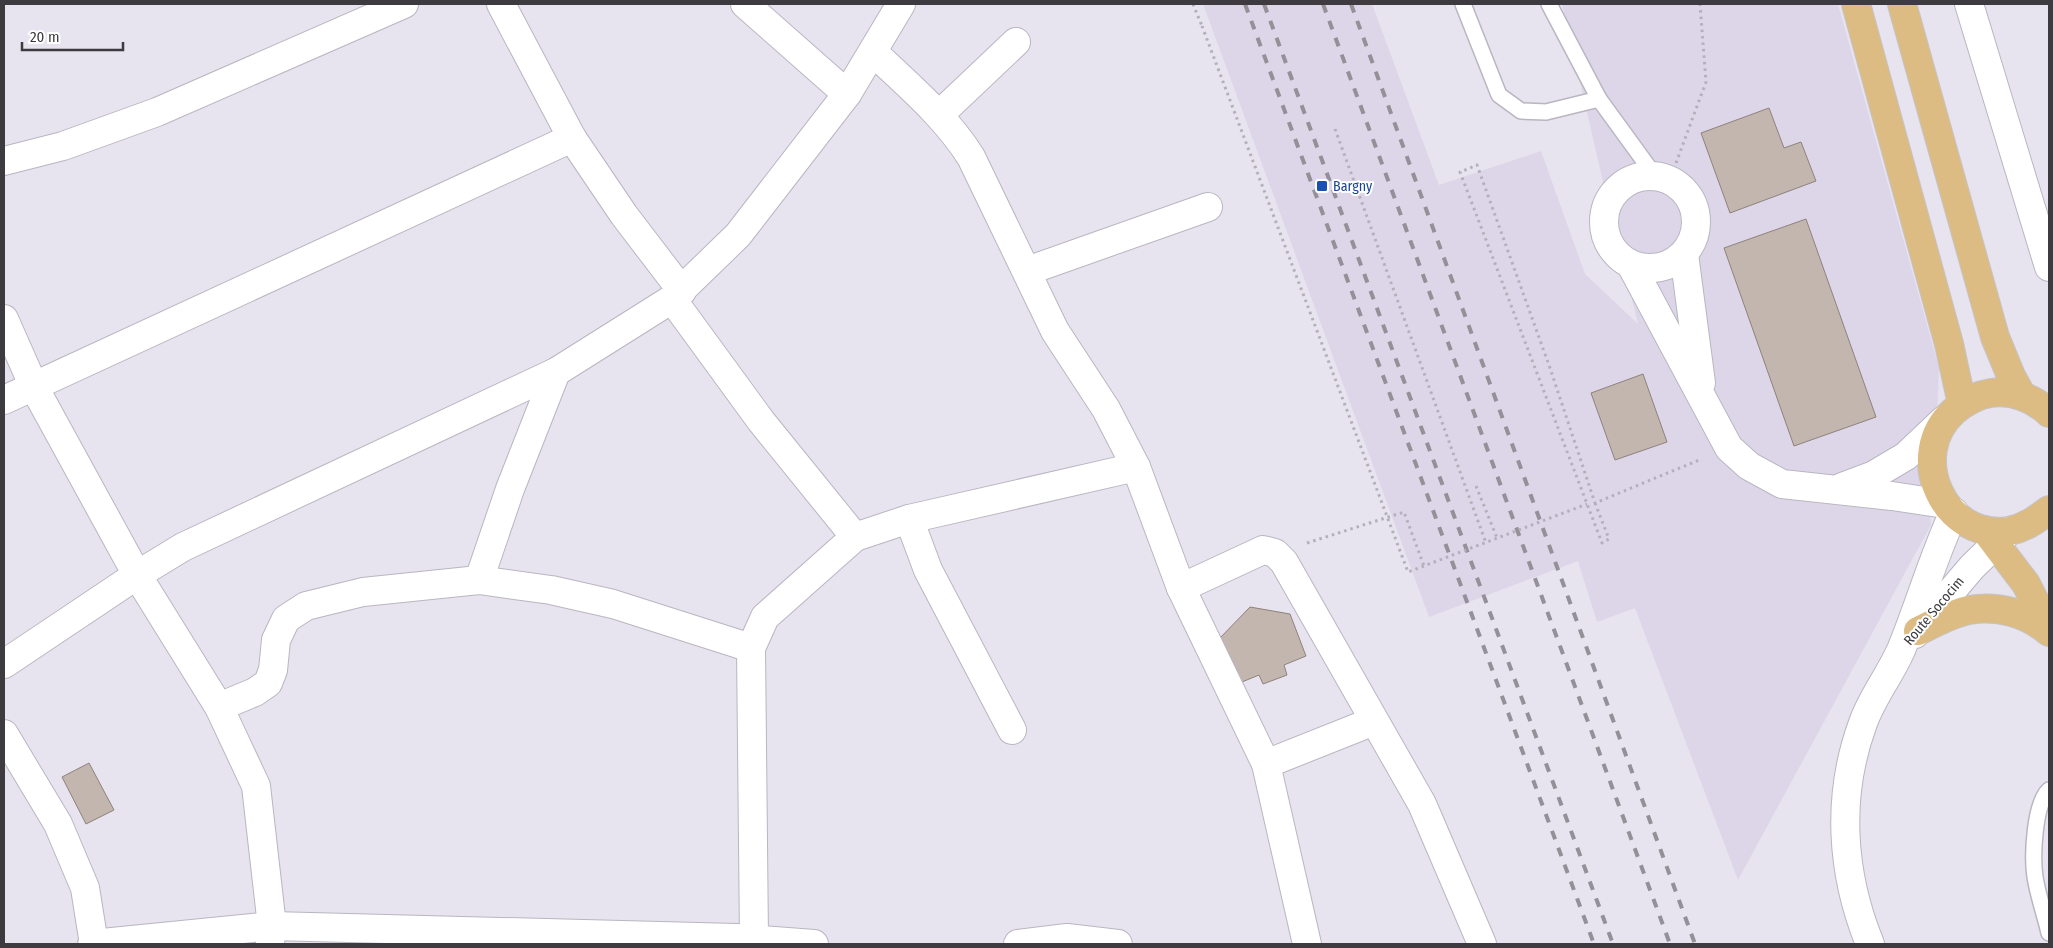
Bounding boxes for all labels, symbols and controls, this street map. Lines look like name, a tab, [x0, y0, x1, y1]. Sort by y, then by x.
scale bar	[22, 20, 124, 52]
text: 20 m	[30, 28, 60, 46]
place label: Bargny	[1333, 178, 1373, 195]
marker: Bargny	[1315, 179, 1329, 193]
street label: Route Sococim	[1900, 573, 1968, 649]

